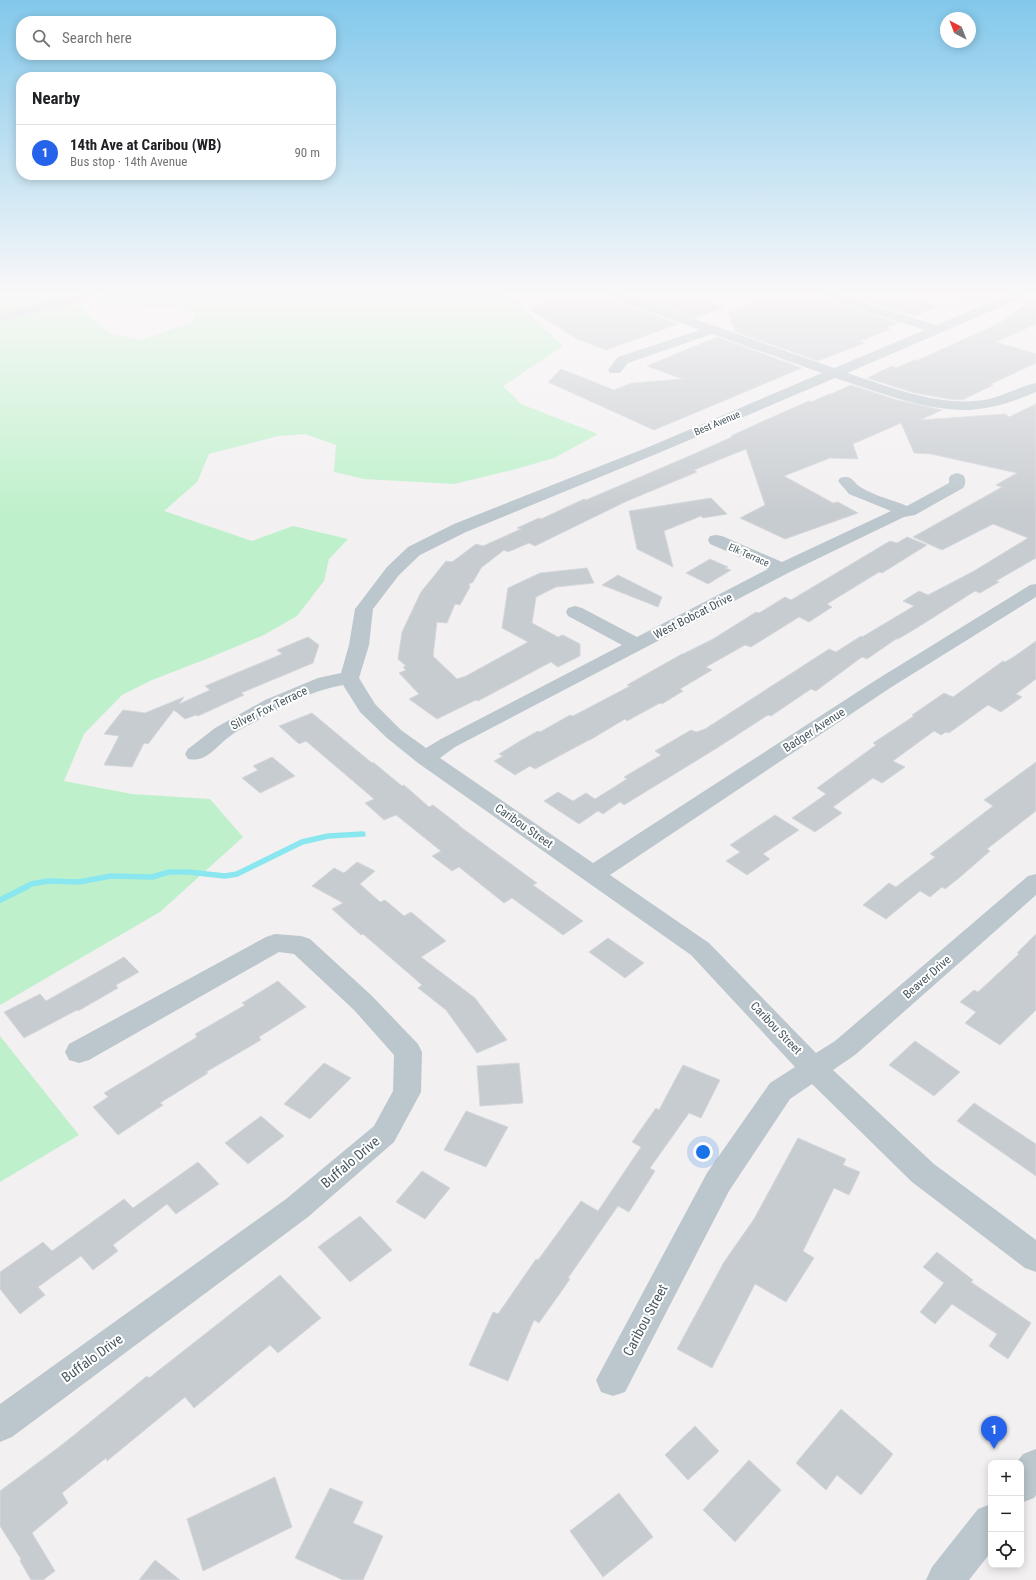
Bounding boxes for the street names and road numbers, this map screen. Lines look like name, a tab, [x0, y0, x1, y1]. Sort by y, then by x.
street label: Best Avenue	[692, 408, 742, 438]
street label: Elk Terrace	[727, 541, 771, 569]
street label: West Bobcat Drive	[651, 590, 735, 642]
street label: Silver Fox Terrace	[228, 683, 310, 733]
street label: Badger Avenue	[781, 705, 848, 755]
street label: Caribou Street	[492, 801, 556, 851]
street label: Beaver Drive	[900, 952, 954, 1002]
street label: Caribou Street	[747, 999, 805, 1057]
street label: Buffalo Drive	[318, 1133, 383, 1191]
street label: Caribou Street	[619, 1281, 671, 1359]
street label: Buffalo Drive	[58, 1330, 126, 1385]

